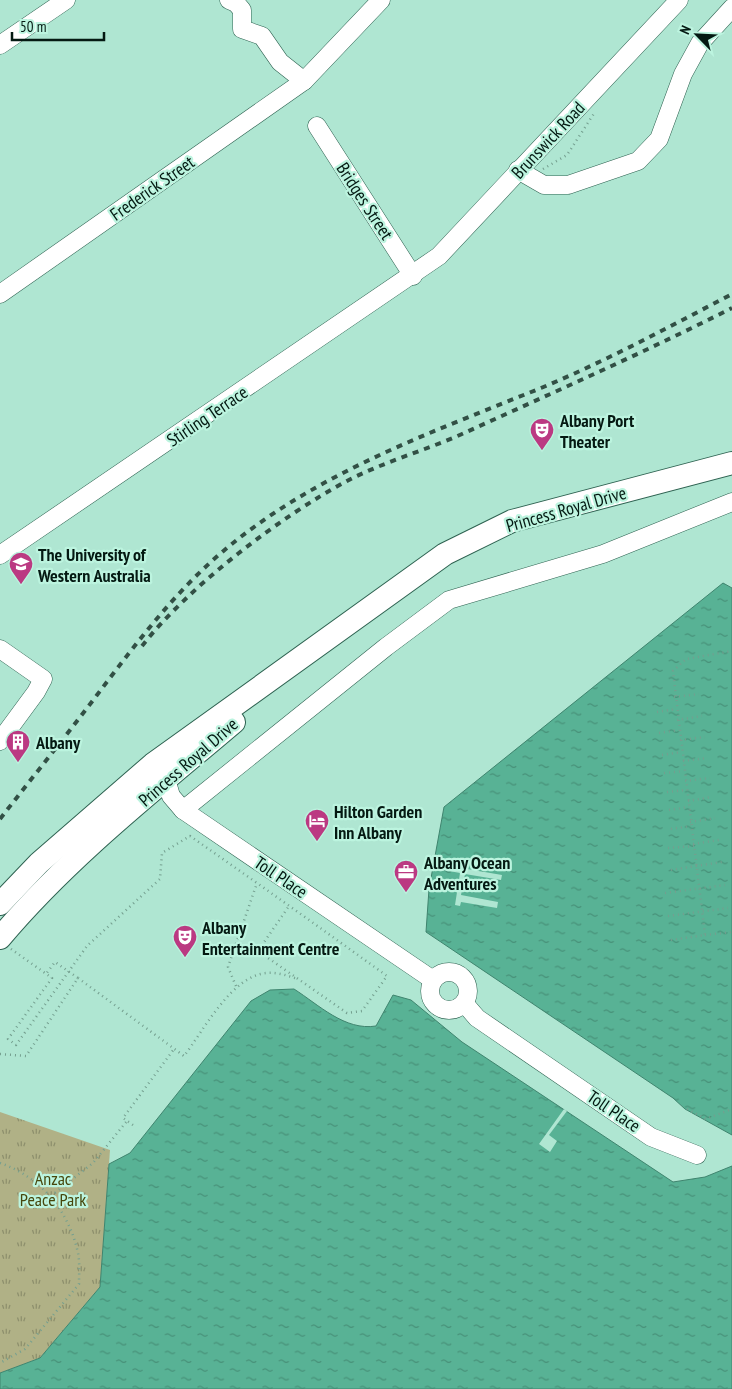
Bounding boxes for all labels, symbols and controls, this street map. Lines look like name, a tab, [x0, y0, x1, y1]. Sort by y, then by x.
scale bar	[12, 10, 105, 42]
north arrow	[672, 10, 722, 60]
text: 50 m	[20, 17, 46, 36]
text: N	[675, 23, 695, 37]
street label: Brunswick Road	[506, 97, 590, 183]
street label: Frederick Street	[105, 150, 199, 225]
street label: Bridges Street	[332, 158, 398, 244]
street label: Stirling Terrace	[162, 381, 252, 451]
place label: Albany Port Theater	[559, 409, 635, 453]
theatre icon: Albany Port Theater	[529, 417, 555, 451]
street label: Princess Royal Drive	[503, 481, 629, 537]
place label: The University of Western Australia	[37, 543, 151, 587]
school or university icon: The University of Western Australia	[8, 551, 34, 585]
street label: Princess Royal Drive	[134, 713, 242, 811]
building icon: Albany	[5, 729, 31, 763]
place label: Albany	[35, 731, 81, 754]
place label: Hilton Garden Inn Albany	[334, 800, 422, 844]
hotel icon: Hilton Garden Inn Albany	[304, 808, 330, 842]
street label: Toll Place	[250, 851, 312, 903]
place label: Albany Ocean Adventures	[423, 851, 510, 895]
office icon: Albany Ocean Adventures	[393, 859, 419, 893]
place label: Albany Entertainment Centre	[201, 916, 340, 960]
theatre icon: Albany Entertainment Centre	[172, 924, 198, 958]
street label: Toll Place	[583, 1085, 645, 1137]
park label: Anzac Peace Park	[20, 1167, 86, 1211]

